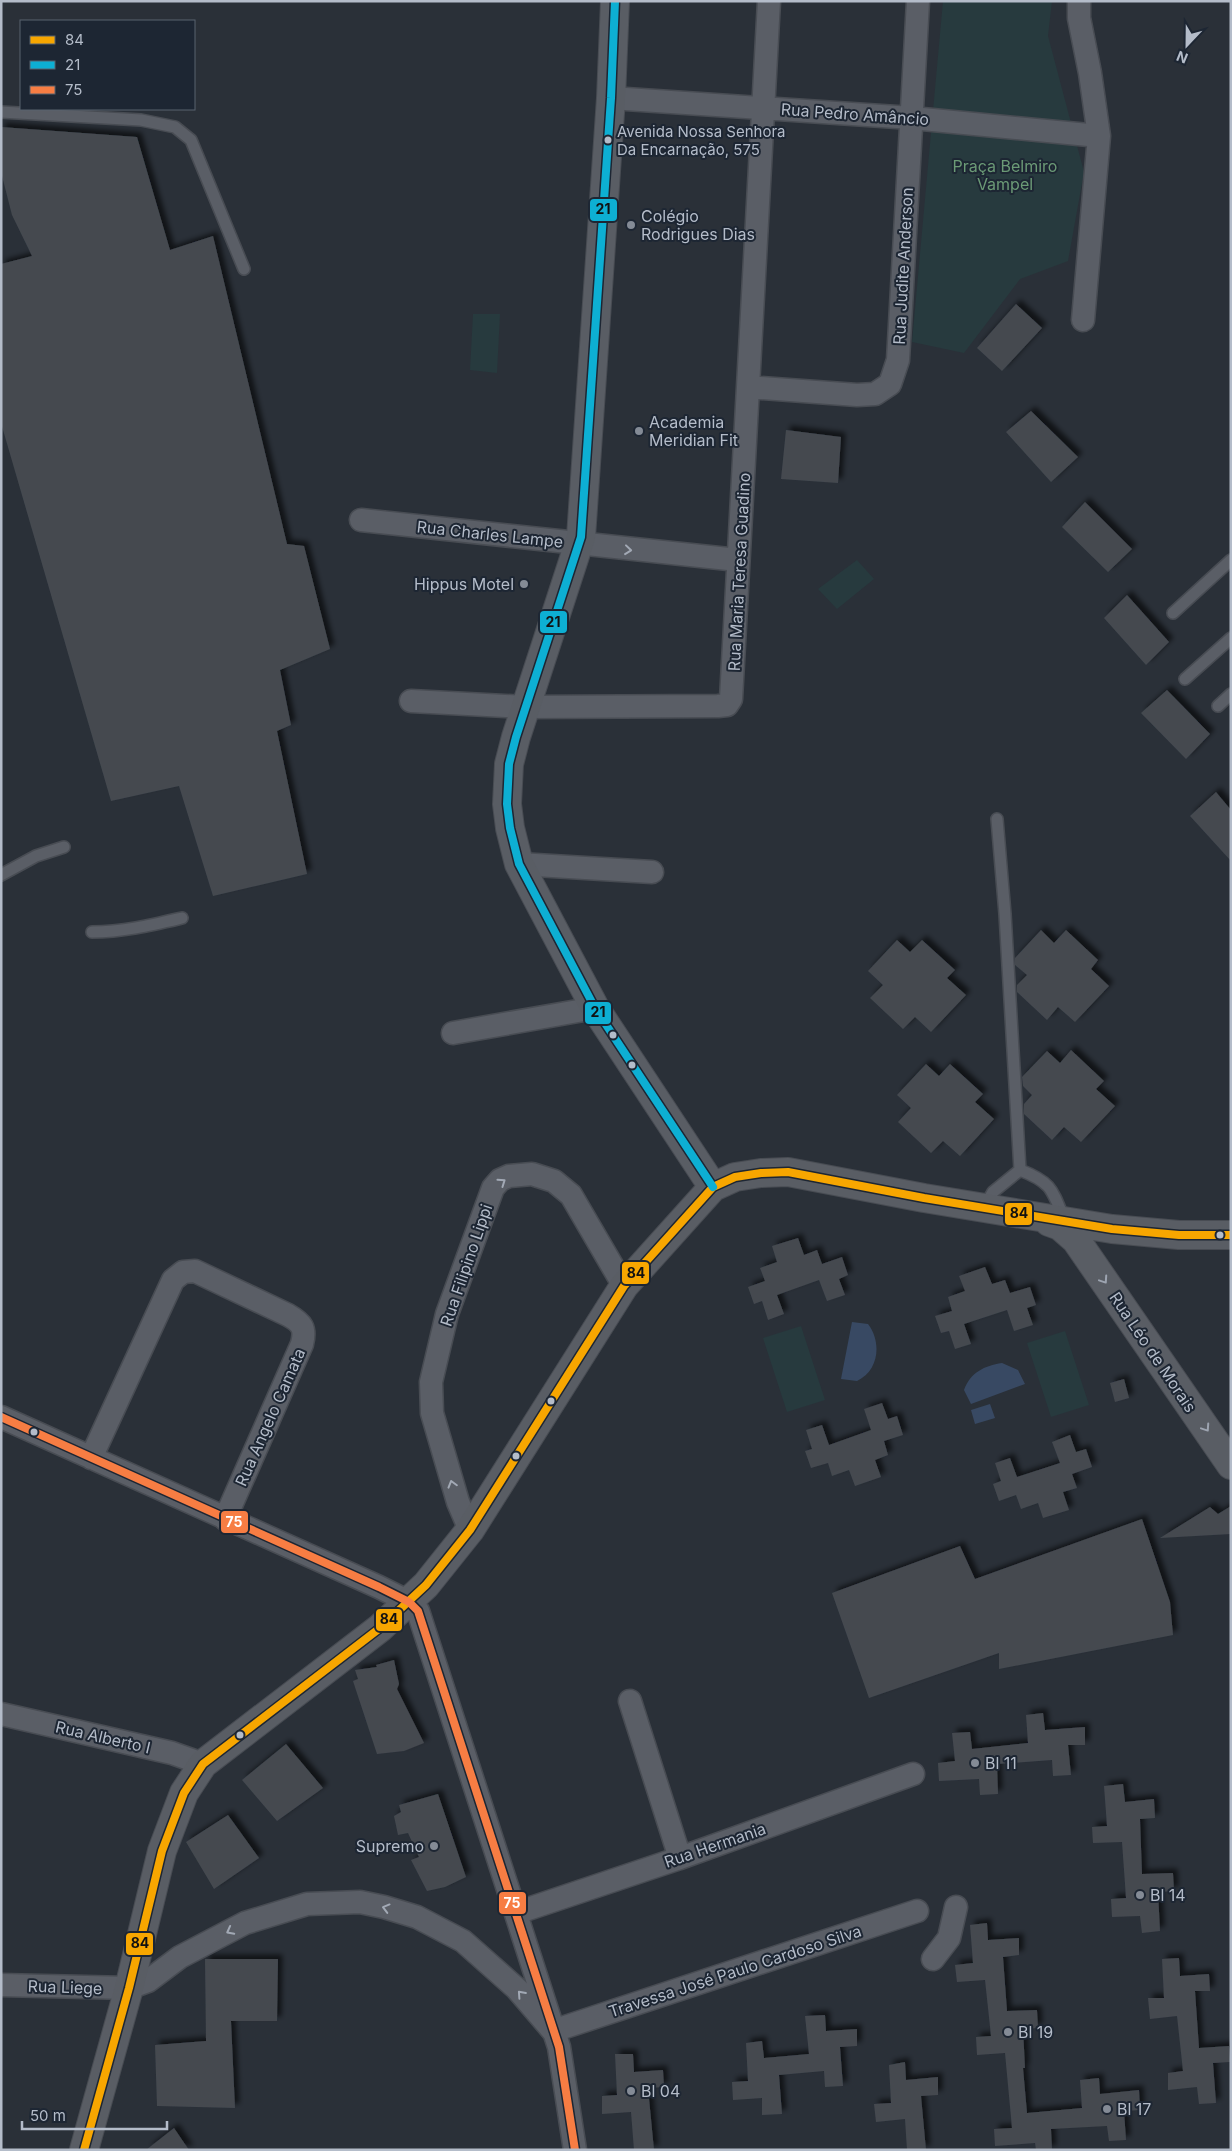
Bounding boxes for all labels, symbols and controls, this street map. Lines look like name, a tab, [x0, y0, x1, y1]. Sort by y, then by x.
legend	[20, 20, 195, 110]
north arrow	[1162, 20, 1212, 70]
text: 84	[65, 30, 84, 49]
text: N	[1174, 48, 1190, 67]
text: 21	[65, 55, 80, 74]
text: 75	[65, 80, 82, 99]
street label: Rua Pedro Amâncio	[780, 99, 930, 129]
place label: Avenida Nossa Senhora Da Encarnação, 575	[617, 122, 785, 159]
marker: Avenida Nossa Senhora Da Encarnação, 575	[603, 135, 613, 145]
park label: Praça Belmiro Vampel	[953, 156, 1057, 194]
street label: Rua Judite Anderson	[889, 187, 917, 345]
line badge: 21	[589, 198, 618, 222]
text: 21	[596, 200, 610, 217]
place label: Colégio Rodrigues Dias	[641, 206, 755, 244]
marker: Colégio Rodrigues Dias	[625, 219, 637, 231]
place label: Academia Meridian Fit	[649, 412, 738, 450]
marker: Academia Meridian Fit	[633, 425, 645, 437]
street label: Rua Maria Teresa Guadino	[724, 472, 754, 672]
street label: Rua Charles Lampe	[416, 516, 564, 552]
one-way arrow	[624, 544, 632, 555]
place label: Hippus Motel	[414, 574, 514, 594]
marker: Hippus Motel	[518, 578, 530, 590]
line badge: 21	[539, 610, 568, 634]
text: 21	[546, 613, 560, 630]
line badge: 21	[584, 1001, 612, 1025]
text: 21	[591, 1003, 605, 1020]
unlabelled marker	[608, 1030, 618, 1040]
unlabelled marker	[627, 1060, 637, 1070]
one-way arrow	[496, 1178, 505, 1188]
street label: Rua Filipino Lippi	[436, 1201, 496, 1329]
line badge: 84	[1004, 1202, 1033, 1226]
text: 84	[1010, 1204, 1028, 1221]
unlabelled marker	[1215, 1230, 1225, 1240]
line badge: 84	[621, 1261, 650, 1285]
text: 84	[627, 1264, 645, 1281]
one-way arrow	[1098, 1274, 1107, 1284]
street label: Rua Léo de Morais	[1105, 1288, 1201, 1416]
street label: Rua Angelo Camata	[231, 1345, 309, 1489]
unlabelled marker	[546, 1396, 556, 1406]
one-way arrow	[1200, 1422, 1209, 1432]
unlabelled marker	[29, 1427, 39, 1437]
unlabelled marker	[511, 1451, 521, 1461]
one-way arrow	[448, 1481, 458, 1489]
line badge: 75	[220, 1510, 249, 1534]
text: 75	[226, 1513, 243, 1530]
line badge: 84	[375, 1608, 403, 1632]
text: 84	[380, 1610, 398, 1627]
street label: Rua Alberto I	[53, 1716, 153, 1758]
unlabelled marker	[235, 1730, 245, 1740]
place label: Bl 11	[985, 1753, 1017, 1773]
marker: Bl 11	[969, 1757, 981, 1769]
street label: Rua Hermania	[662, 1818, 768, 1872]
place label: Supremo	[356, 1836, 424, 1856]
marker: Supremo	[428, 1840, 440, 1852]
place label: Bl 14	[1150, 1885, 1186, 1905]
marker: Bl 14	[1134, 1889, 1146, 1901]
line badge: 75	[498, 1891, 527, 1915]
text: 75	[504, 1894, 521, 1911]
one-way arrow	[382, 1903, 391, 1914]
street label: Travessa José Paulo Cardoso Silva	[606, 1921, 864, 2021]
one-way arrow	[226, 1925, 235, 1935]
line badge: 84	[125, 1932, 154, 1956]
text: 84	[131, 1934, 149, 1951]
street label: Rua Liege	[27, 1976, 103, 1998]
one-way arrow	[518, 1991, 527, 2000]
place label: Bl 19	[1018, 2022, 1053, 2042]
marker: Bl 19	[1002, 2026, 1014, 2038]
place label: Bl 04	[641, 2081, 680, 2101]
marker: Bl 04	[625, 2085, 637, 2097]
scale bar	[22, 2098, 168, 2130]
place label: Bl 17	[1117, 2099, 1151, 2119]
marker: Bl 17	[1101, 2103, 1113, 2115]
text: 50 m	[30, 2106, 66, 2125]

